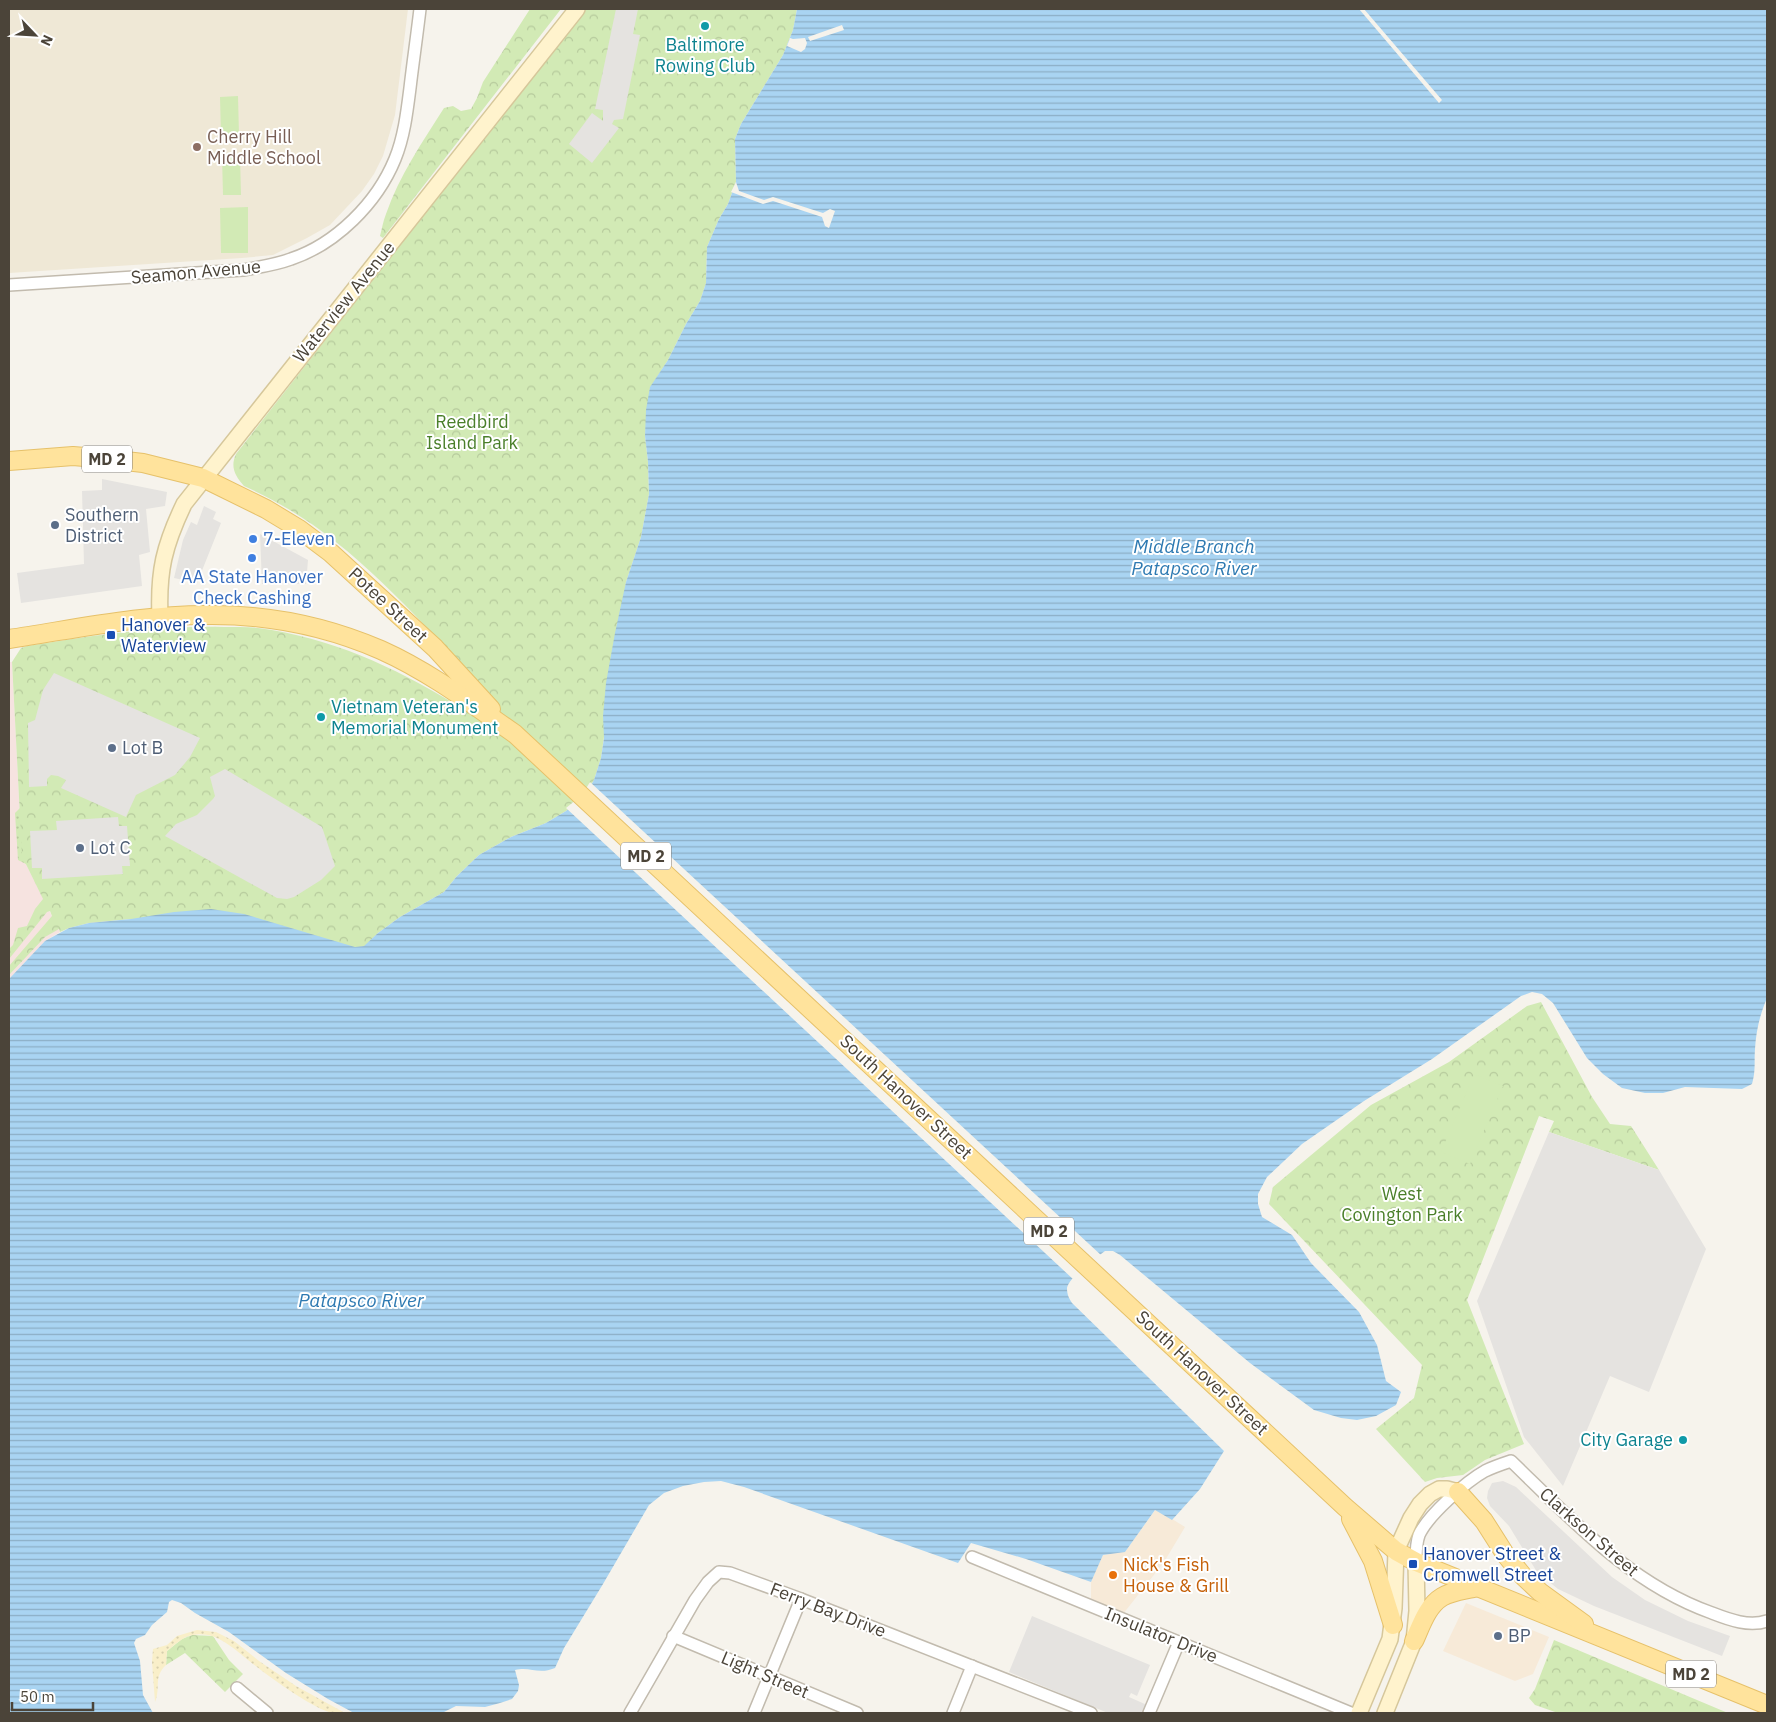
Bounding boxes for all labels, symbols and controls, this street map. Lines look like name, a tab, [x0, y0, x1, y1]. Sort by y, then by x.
north arrow	[10, 10, 60, 60]
marker: Baltimore Rowing Club	[699, 20, 711, 32]
text: N	[36, 32, 57, 49]
place label: Baltimore Rowing Club	[655, 33, 755, 77]
place label: Cherry Hill Middle School	[207, 125, 321, 169]
marker: Cherry Hill Middle School	[191, 141, 203, 153]
street label: Waterview Avenue	[288, 236, 400, 367]
street label: Seamon Avenue	[130, 254, 262, 289]
park label: Reedbird Island Park	[426, 410, 518, 454]
road number: MD 2	[82, 446, 132, 472]
place label: Southern District	[65, 503, 139, 547]
marker: Southern District	[49, 519, 61, 531]
place label: 7-Eleven	[263, 527, 335, 550]
marker: 7-Eleven	[247, 533, 259, 545]
water label: Middle Branch Patapsco River	[1131, 534, 1258, 580]
marker: AA State Hanover Check Cashing	[246, 552, 258, 564]
street label: Potee Street	[344, 562, 433, 647]
place label: AA State Hanover Check Cashing	[181, 565, 323, 609]
place label: Hanover & Waterview	[121, 613, 207, 657]
marker: Hanover & Waterview	[105, 629, 117, 641]
place label: Vietnam Veteran's Memorial Monument	[331, 695, 498, 739]
marker: Vietnam Veteran's Memorial Monument	[315, 711, 327, 723]
place label: Lot B	[122, 736, 163, 759]
marker: Lot B	[106, 742, 118, 754]
place label: Lot C	[90, 836, 131, 859]
marker: Lot C	[74, 842, 86, 854]
road number: MD 2	[621, 842, 671, 869]
street label: South Hanover Street	[835, 1029, 977, 1164]
park label: West Covington Park	[1341, 1182, 1463, 1226]
road number: MD 2	[1024, 1218, 1074, 1244]
water label: Patapsco River	[298, 1288, 425, 1312]
street label: South Hanover Street	[1131, 1305, 1273, 1440]
place label: City Garage	[1580, 1428, 1673, 1451]
marker: City Garage	[1677, 1434, 1689, 1446]
street label: Clarkson Street	[1535, 1482, 1644, 1581]
place label: Hanover Street & Cromwell Street	[1423, 1542, 1562, 1586]
place label: Nick's Fish House & Grill	[1123, 1553, 1229, 1597]
marker: Hanover Street & Cromwell Street	[1407, 1558, 1419, 1570]
marker: Nick's Fish House & Grill	[1107, 1569, 1119, 1581]
street label: Ferry Bay Drive	[767, 1577, 890, 1642]
street label: Insulator Drive	[1101, 1601, 1221, 1668]
place label: BP	[1508, 1624, 1531, 1647]
marker: BP	[1492, 1630, 1504, 1642]
street label: Light Street	[718, 1646, 813, 1703]
road number: MD 2	[1666, 1660, 1716, 1688]
scale bar	[12, 1680, 94, 1712]
text: 50 m	[20, 1687, 55, 1706]

